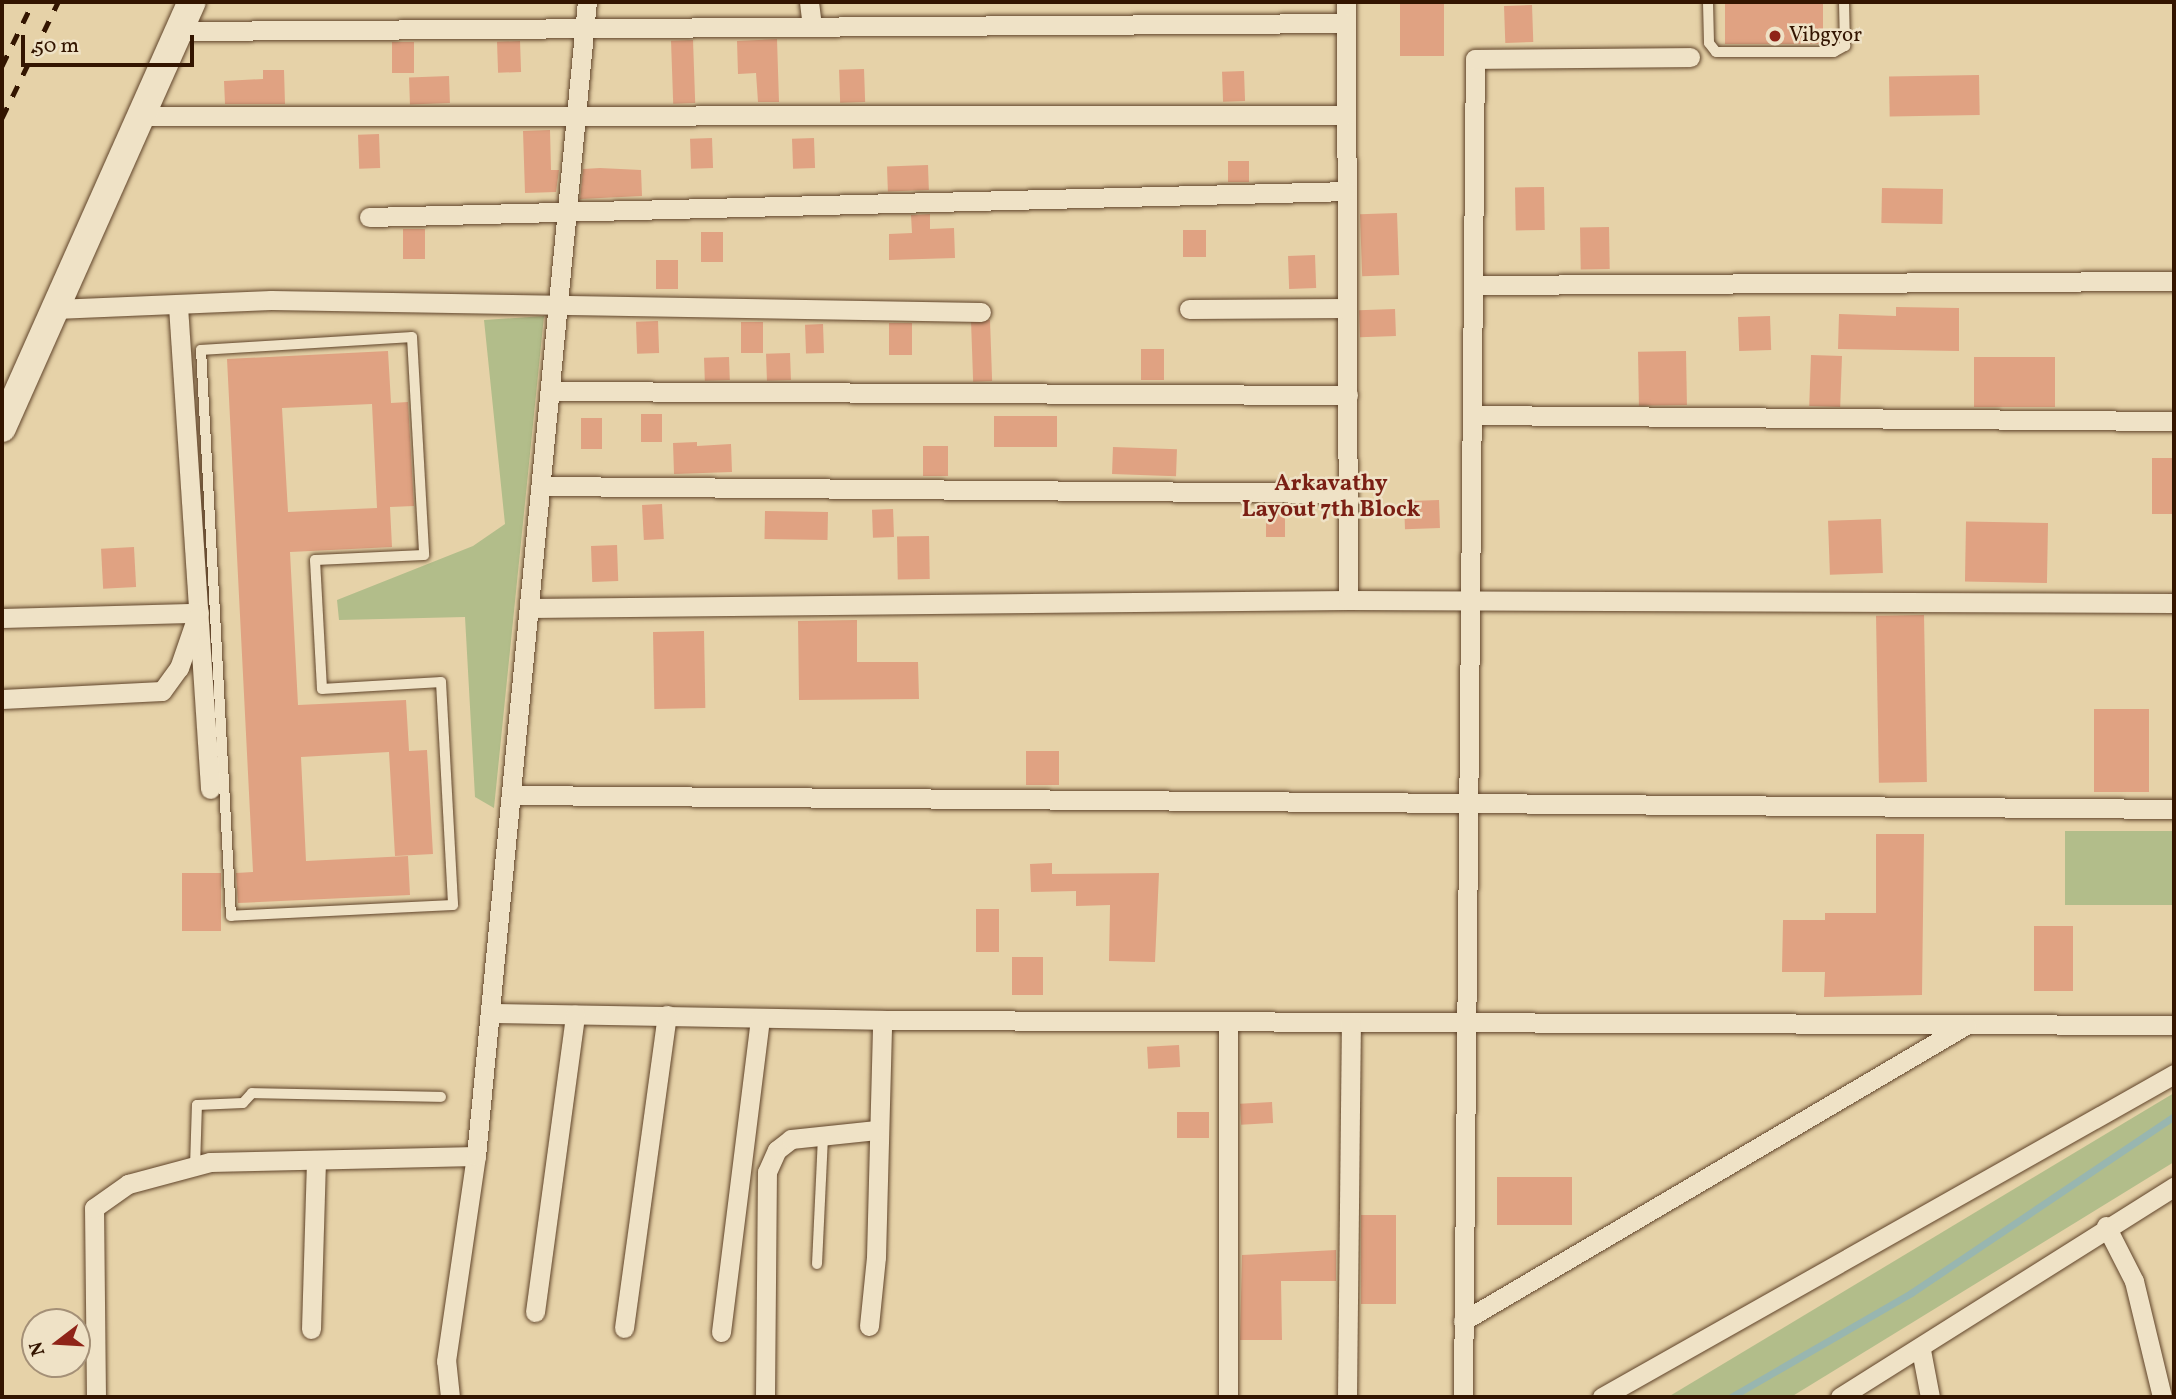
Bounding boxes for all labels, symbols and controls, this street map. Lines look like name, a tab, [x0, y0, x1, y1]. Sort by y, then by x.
scale bar	[24, 21, 198, 65]
place label: Vibgyor	[1789, 23, 1862, 49]
marker: Vibgyor	[1767, 28, 1783, 44]
text: 50 m	[34, 32, 79, 61]
district label: Arkavathy Layout 7th Block	[1242, 470, 1420, 524]
north arrow	[21, 1308, 91, 1378]
text: N	[23, 1338, 52, 1359]

